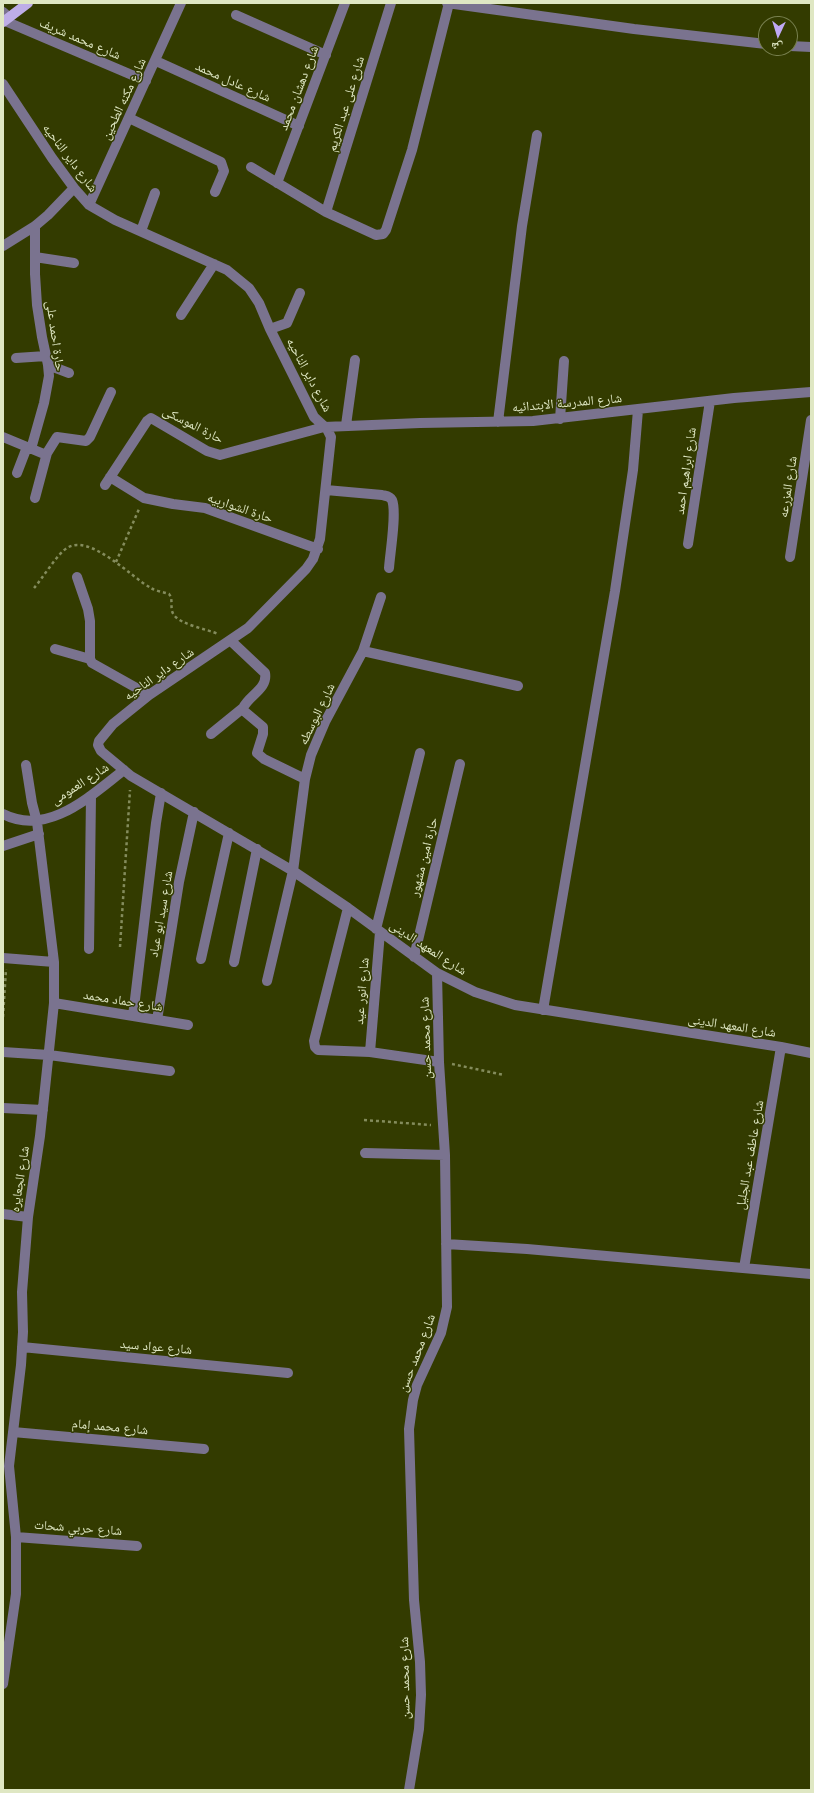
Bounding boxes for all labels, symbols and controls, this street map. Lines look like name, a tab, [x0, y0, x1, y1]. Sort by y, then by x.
street label: شارع محمد شريف	[37, 15, 123, 63]
north arrow	[758, 16, 798, 56]
text: ش	[771, 40, 784, 54]
street label: شارع دهشان محمد	[276, 43, 322, 133]
street label: شارع على عبد الكريم	[324, 54, 368, 154]
street label: شارع مكنه الطحين	[98, 56, 150, 142]
street label: شارع عادل محمد	[193, 58, 273, 106]
street label: شارع داير الناحيه	[39, 121, 101, 195]
street label: حارة احمد على	[42, 300, 68, 372]
street label: شارع داير الناحيه	[283, 335, 335, 415]
street label: شارع المدرسة الابتدائيه	[511, 390, 623, 416]
street label: حارة الموسكى	[160, 403, 226, 447]
street label: شارع ابراهيم احمد	[672, 426, 700, 516]
street label: شارع المزرعه	[775, 455, 801, 519]
street label: حارة الشواربيه	[205, 490, 275, 526]
street label: شارع داير الناحيه	[121, 644, 197, 704]
street label: شارع البوسطه	[295, 681, 339, 747]
street label: شارع العمومى	[48, 760, 112, 808]
street label: حارة امين مشهور	[407, 816, 441, 898]
street label: شارع سيد ابو عياد	[146, 870, 176, 958]
street label: شارع المعهد الدينى	[387, 917, 469, 979]
street label: شارع انور عيد	[351, 957, 373, 1025]
street label: شارع حماد محمد	[82, 987, 164, 1015]
street label: شارع محمد حسن	[417, 997, 435, 1079]
street label: شارع المعهد الدينى	[687, 1011, 777, 1041]
street label: شارع عاطف عبد الجليل	[733, 1099, 767, 1211]
street label: شارع الجعايره	[7, 1145, 33, 1213]
street label: شارع محمد حسن	[395, 1312, 439, 1394]
street label: شارع عواد سيد	[119, 1336, 193, 1358]
street label: شارع محمد إمام	[71, 1416, 149, 1438]
street label: شارع حربي شحات	[33, 1517, 123, 1539]
street label: شارع محمد حسن	[396, 1637, 414, 1719]

